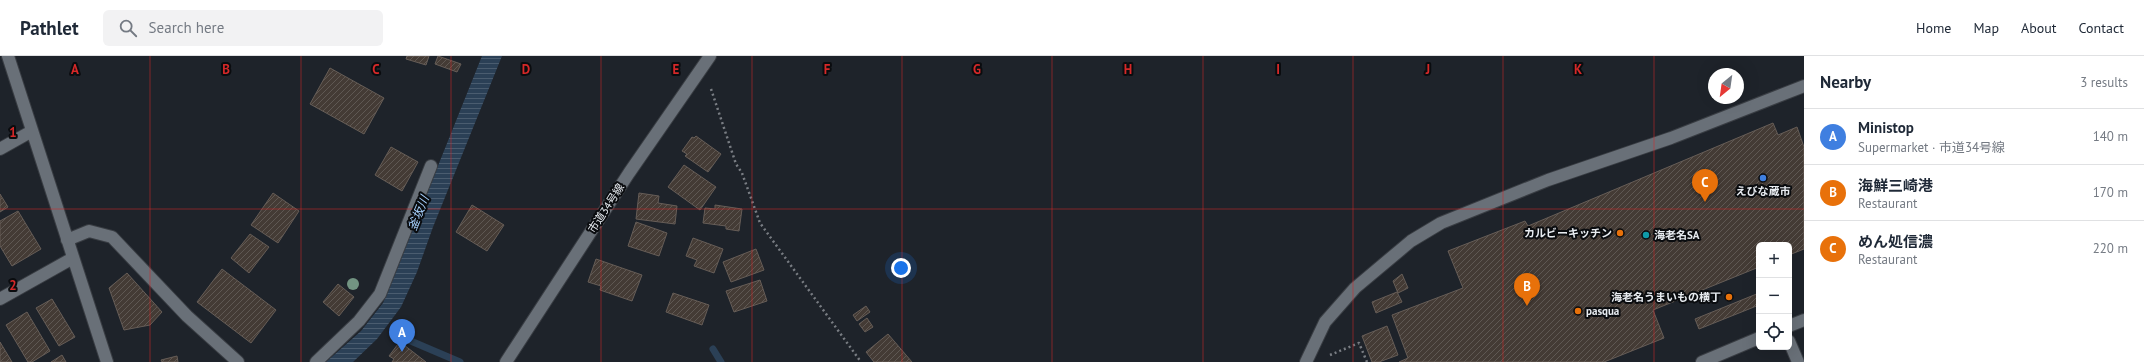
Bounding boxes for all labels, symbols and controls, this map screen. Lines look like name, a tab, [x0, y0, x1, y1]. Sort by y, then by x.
search box	[103, 10, 383, 46]
text: Pathlet	[20, 16, 79, 40]
icon: search	[117, 17, 139, 39]
text: Search here	[149, 18, 224, 37]
text: Home	[1916, 19, 1951, 37]
text: Map	[1973, 19, 1999, 37]
text: About	[2021, 19, 2057, 37]
text: Contact	[2079, 19, 2124, 37]
text: A	[71, 61, 79, 78]
text: B	[222, 61, 230, 78]
text: C	[372, 61, 380, 78]
text: D	[522, 61, 530, 78]
text: E	[673, 61, 680, 78]
text: F	[824, 61, 831, 78]
text: G	[973, 61, 981, 78]
text: H	[1124, 61, 1132, 78]
text: I	[1276, 61, 1280, 78]
text: J	[1425, 61, 1430, 78]
text: K	[1574, 61, 1582, 78]
north arrow	[1708, 68, 1744, 104]
text: Nearby	[1820, 71, 1871, 93]
text: 3 results	[2080, 74, 2128, 91]
text: Ministop	[1858, 118, 1914, 137]
text: 1	[9, 124, 17, 141]
text: A	[1829, 128, 1837, 145]
text: 140 m	[2093, 128, 2128, 145]
text: Supermarket · 市道34号線	[1858, 139, 2005, 156]
pin: C	[1692, 169, 1718, 202]
marker: えびな蔵市	[1758, 173, 1768, 183]
text: 海鮮三崎港	[1858, 176, 1933, 195]
street label: 市道34号線	[585, 181, 627, 235]
place label: えびな蔵市	[1736, 184, 1791, 198]
text: B	[1829, 184, 1837, 201]
text: 170 m	[2093, 184, 2128, 201]
water label: 釜坂川	[404, 192, 432, 233]
text: Restaurant	[1858, 195, 1917, 212]
place label: カルビーキッチン	[1524, 226, 1612, 240]
marker: カルビーキッチン	[1615, 228, 1625, 238]
place label: 海老名SA	[1654, 228, 1700, 242]
marker: 海老名SA	[1641, 230, 1651, 240]
text: めん処信濃	[1858, 232, 1933, 251]
text: C	[1829, 240, 1837, 257]
text: 220 m	[2093, 240, 2128, 257]
map controls	[1756, 242, 1792, 350]
button: +	[1756, 242, 1792, 278]
text: Restaurant	[1858, 251, 1917, 268]
your location	[891, 258, 911, 278]
pin: B	[1514, 273, 1540, 306]
text: 2	[9, 277, 17, 294]
button: −	[1756, 278, 1792, 314]
place label: 海老名うまいもの横丁	[1611, 290, 1721, 304]
marker: 海老名うまいもの横丁	[1724, 292, 1734, 302]
place label: pasqua	[1586, 304, 1619, 318]
marker: pasqua	[1573, 306, 1583, 316]
button: locate	[1756, 314, 1792, 350]
pin: A	[389, 319, 415, 352]

